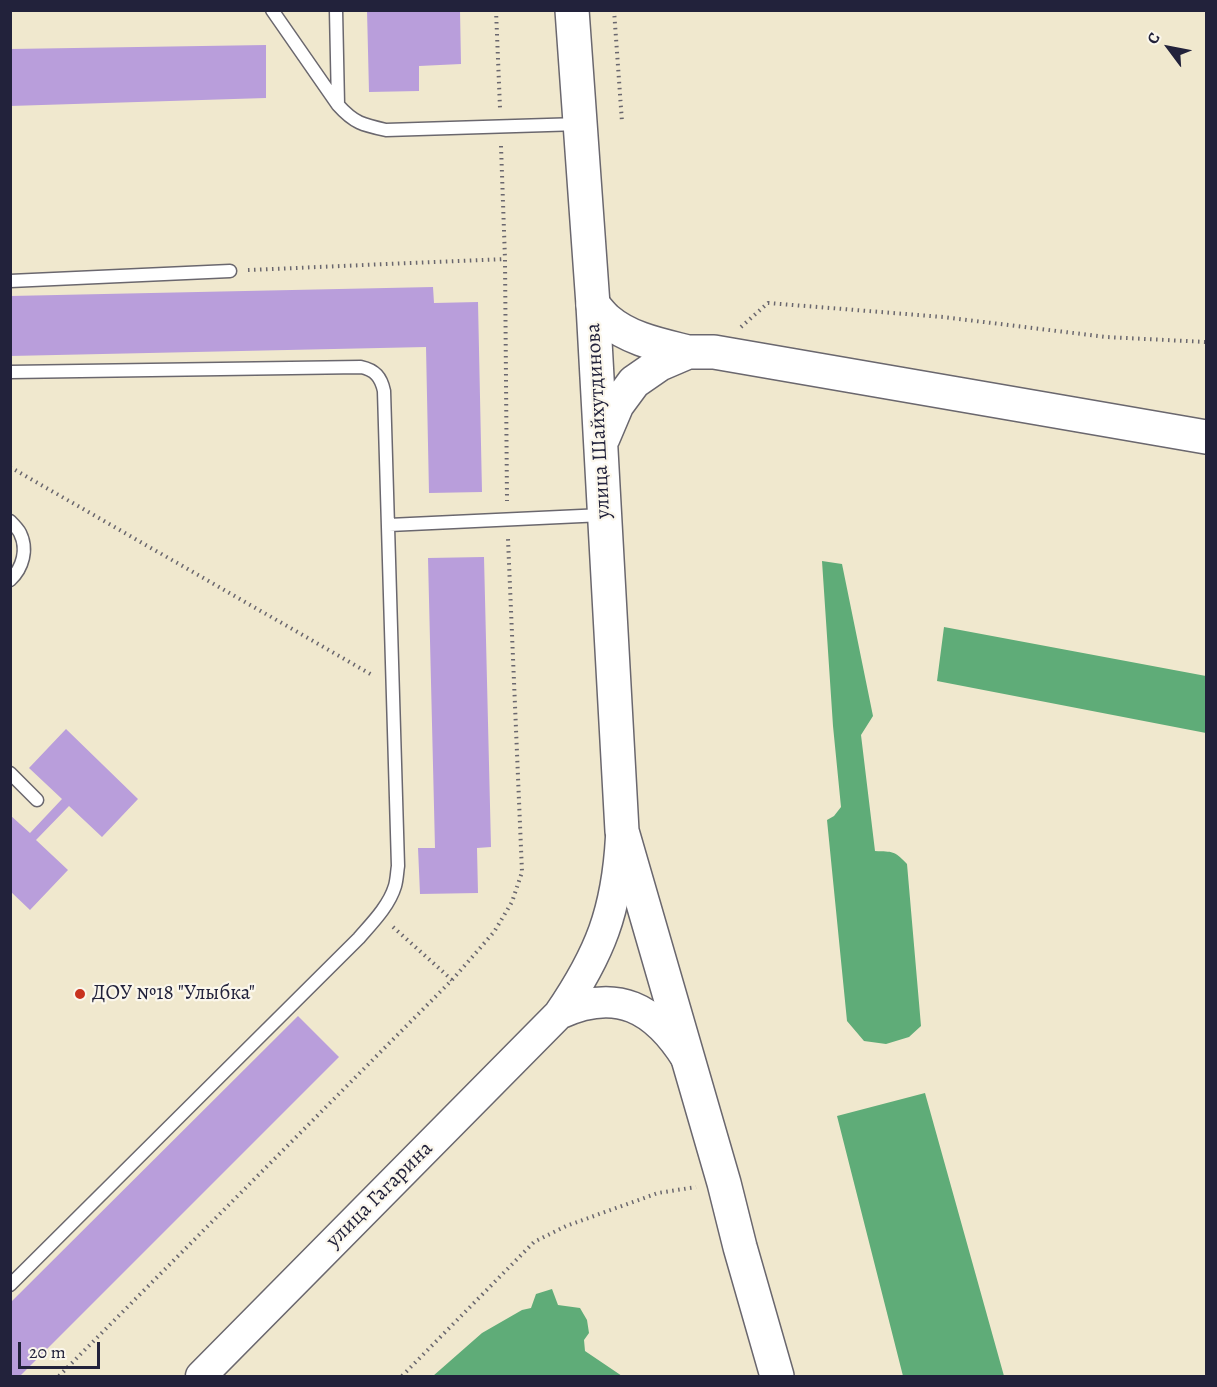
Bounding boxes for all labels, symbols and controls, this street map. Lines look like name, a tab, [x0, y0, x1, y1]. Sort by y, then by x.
north arrow	[1139, 18, 1199, 78]
text: С	[1142, 28, 1166, 48]
street label: улица Шайхутдинова	[581, 322, 617, 520]
place label: ДОУ №18 "Улыбка"	[92, 981, 255, 1007]
marker: ДОУ №18 "Улыбка"	[73, 987, 87, 1001]
street label: улица Гагарина	[322, 1137, 438, 1253]
scale bar	[21, 1330, 104, 1368]
text: 20 m	[29, 1340, 66, 1364]

